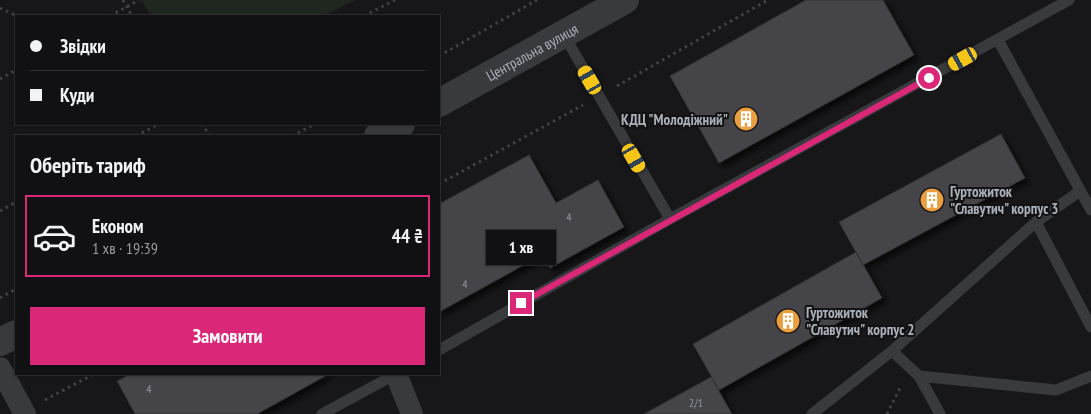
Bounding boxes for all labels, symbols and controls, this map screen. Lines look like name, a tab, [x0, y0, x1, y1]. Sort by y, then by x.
street label: Центральна вулиця	[482, 18, 581, 85]
text: Звідки	[60, 34, 106, 58]
car	[946, 45, 979, 73]
car	[576, 63, 603, 97]
route start	[918, 67, 940, 89]
text: Куди	[60, 83, 94, 107]
building icon: КДЦ "Молодіжний"	[733, 106, 759, 132]
place label: КДЦ "Молодіжний"	[621, 110, 728, 129]
car	[620, 141, 647, 175]
text: Оберіть тариф	[30, 151, 146, 179]
place label: Гуртожиток "Славутич" корпус 3	[950, 182, 1058, 218]
building icon: Гуртожиток "Славутич" корпус 3	[919, 187, 945, 213]
house number: 4	[566, 209, 572, 224]
icon: car	[32, 214, 77, 259]
text: Економ	[92, 214, 144, 238]
text: 44 ₴	[392, 224, 423, 248]
callout: 1 хв	[486, 230, 556, 266]
text: 1 хв	[509, 237, 533, 257]
text: 1 хв · 19:39	[92, 238, 158, 258]
house number: 4	[462, 276, 468, 291]
route end	[510, 292, 532, 314]
place label: Гуртожиток "Славутич" корпус 2	[806, 303, 914, 339]
button: Замовити	[30, 307, 425, 365]
building icon: Гуртожиток "Славутич" корпус 2	[775, 308, 801, 334]
house number: 4	[146, 381, 152, 396]
house number: 2/1	[689, 395, 703, 410]

